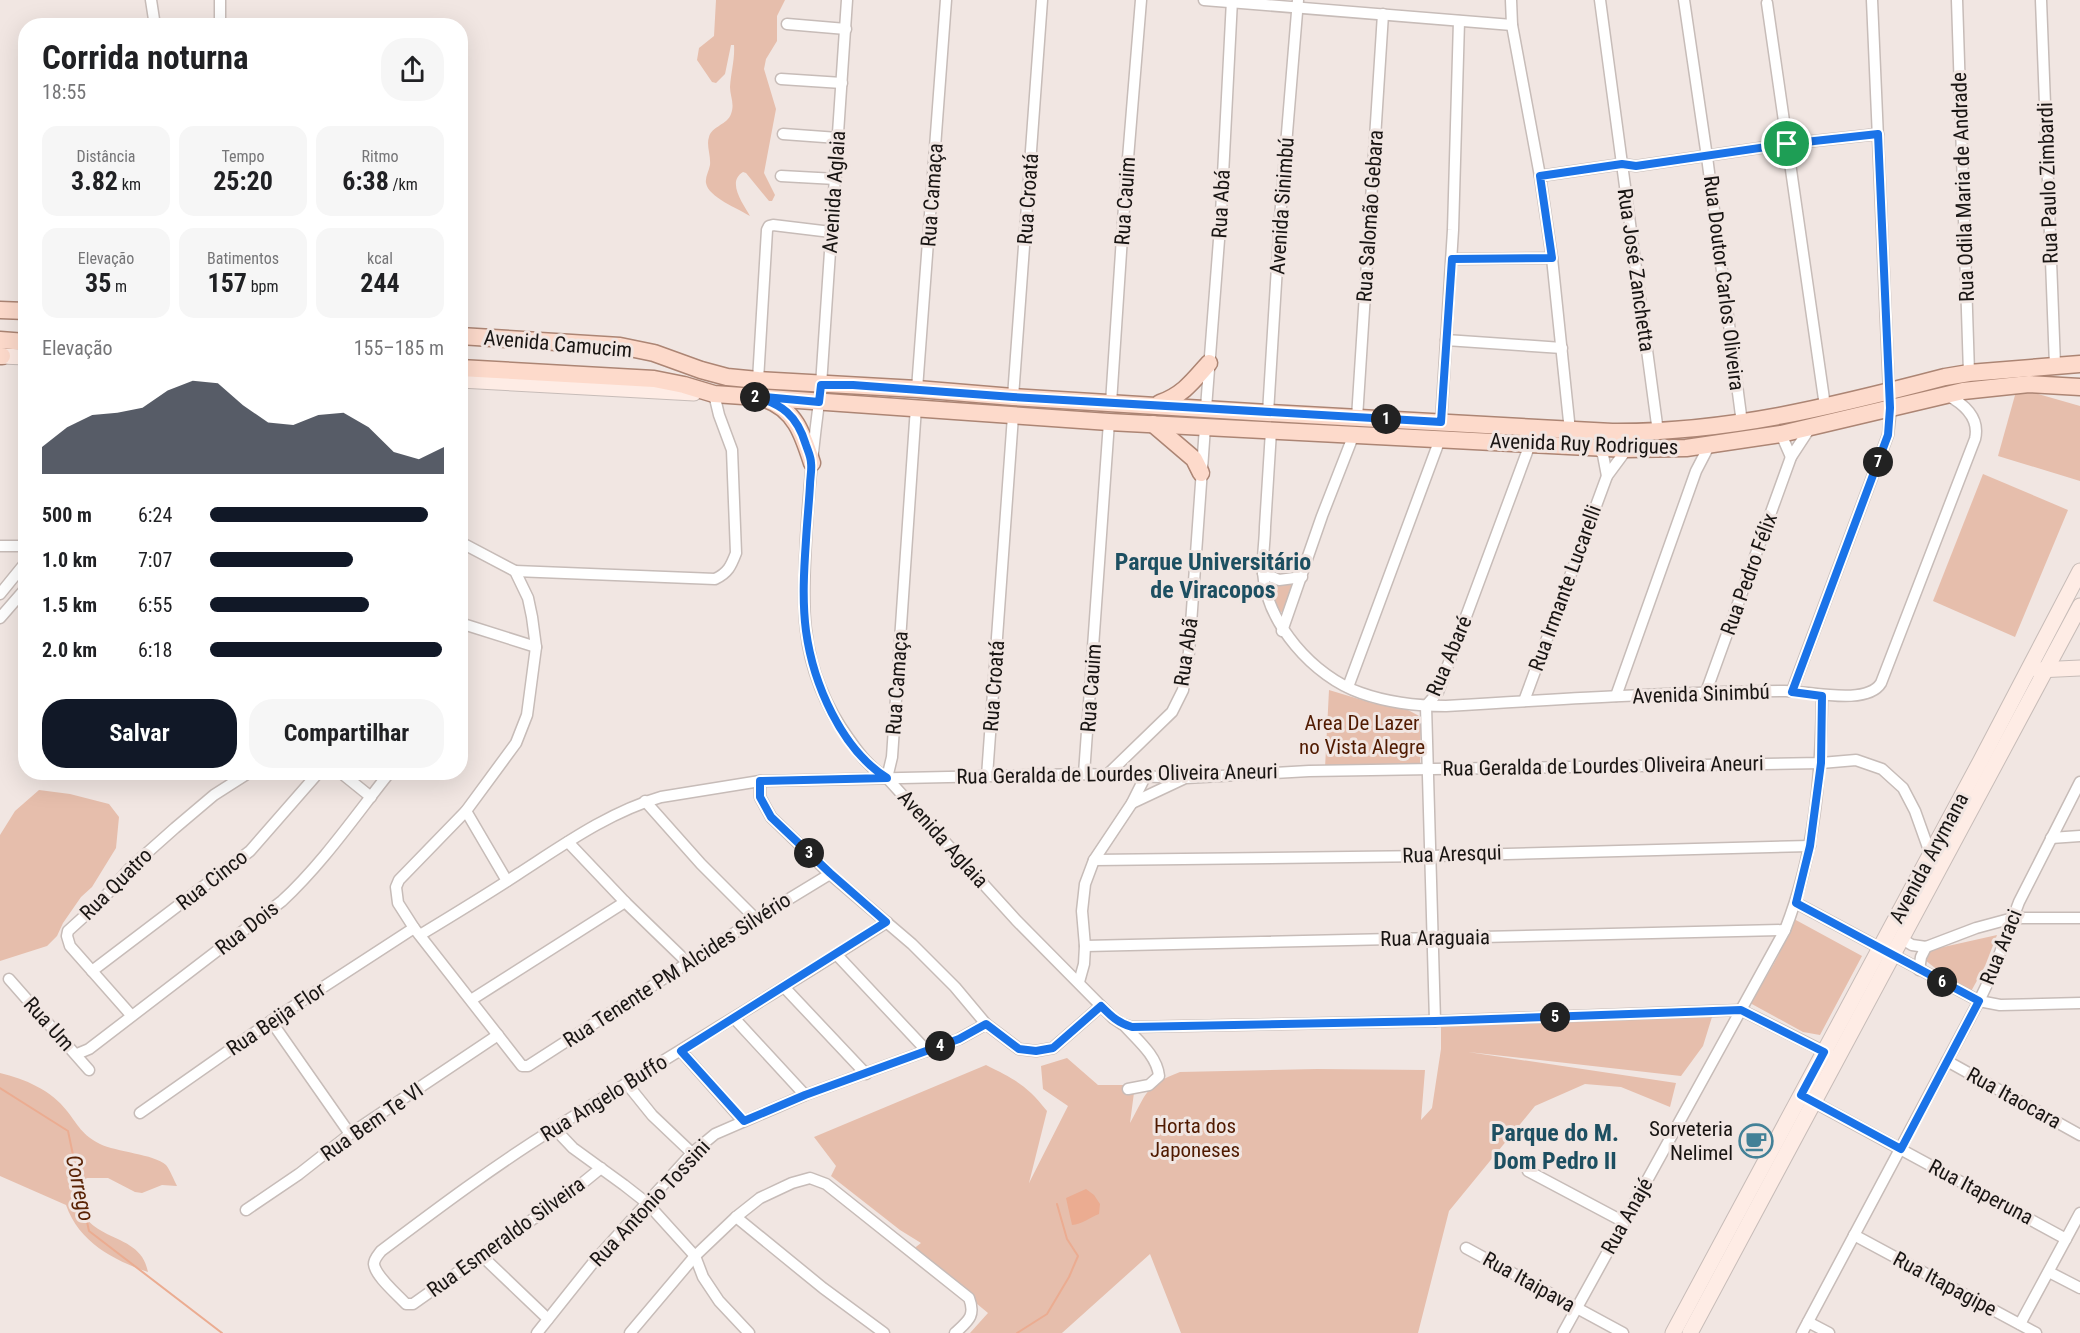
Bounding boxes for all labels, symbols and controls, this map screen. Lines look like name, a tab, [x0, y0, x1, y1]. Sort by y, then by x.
text: Corrida noturna	[42, 38, 249, 77]
button: share	[381, 38, 444, 101]
street label: Rua Odila Maria de Andrade	[1947, 72, 1979, 302]
text: 18:55	[42, 80, 86, 104]
street label: Rua Paulo Zimbardi	[2033, 102, 2063, 264]
pin	[1761, 118, 1812, 169]
icon: arrive	[1770, 127, 1803, 160]
street label: Rua Salomão Gebara	[1352, 129, 1388, 303]
street label: Avenida Aglaia	[818, 130, 850, 254]
street label: Avenida Sinimbú	[1265, 137, 1299, 275]
street label: Rua Camaça	[916, 142, 948, 248]
text: Distância	[77, 147, 135, 166]
text: Tempo	[221, 147, 265, 166]
text: Ritmo	[362, 147, 398, 166]
street label: Rua Croatá	[1013, 153, 1043, 245]
street label: Rua Cauim	[1110, 156, 1140, 246]
text: 3.82	[71, 166, 118, 196]
text: 25:20	[213, 166, 273, 196]
text: 6:38	[342, 166, 389, 196]
street label: Rua Abá	[1207, 169, 1235, 239]
street label: Rua Doutor Carlos Oliveira	[1699, 174, 1749, 392]
text: km	[118, 175, 141, 194]
text: /km	[389, 175, 418, 194]
street label: Rua José Zanchetta	[1613, 187, 1659, 353]
text: Elevação	[78, 249, 134, 268]
text: Batimentos	[207, 249, 279, 268]
text: kcal	[367, 249, 393, 268]
text: 35	[85, 268, 111, 298]
text: 157	[208, 268, 247, 298]
text: 244	[360, 268, 400, 298]
text: m	[111, 277, 127, 296]
text: bpm	[247, 277, 278, 296]
street label: Avenida Camucim	[483, 326, 633, 362]
text: Elevação	[42, 336, 113, 360]
text: 155–185 m	[354, 336, 444, 360]
pin: 2	[740, 382, 770, 412]
text: 2	[751, 387, 759, 406]
pin: 1	[1371, 404, 1401, 434]
text: 1	[1382, 409, 1390, 428]
street label: Avenida Ruy Rodrigues	[1489, 429, 1679, 459]
pin: 7	[1863, 447, 1893, 477]
text: 7	[1874, 452, 1882, 471]
street label: Rua Irmante Lucarelli	[1524, 502, 1606, 674]
text: 500 m	[42, 503, 92, 527]
text: 6:24	[138, 503, 172, 527]
street label: Rua Pedro Félix	[1716, 510, 1782, 638]
text: 1.0 km	[42, 548, 97, 572]
text: 7:07	[138, 548, 172, 572]
district label: Parque Universitário de Viracopos	[1115, 548, 1311, 604]
text: 1.5 km	[42, 593, 97, 617]
text: 6:55	[138, 593, 172, 617]
street label: Rua Abaré	[1421, 612, 1477, 700]
street label: Rua Abã	[1169, 616, 1203, 688]
street label: Rua Camaça	[881, 630, 913, 736]
text: 2.0 km	[42, 638, 97, 662]
text: 6:18	[138, 638, 172, 662]
street label: Rua Croatá	[979, 640, 1009, 732]
street label: Rua Cauim	[1076, 643, 1106, 733]
street label: Avenida Sinimbú	[1632, 680, 1770, 708]
button: Salvar	[42, 699, 237, 768]
button: Compartilhar	[249, 699, 444, 768]
park label: Area De Lazer no Vista Alegre	[1299, 711, 1425, 759]
street label: Rua Geralda de Lourdes Oliveira Aneuri	[1442, 751, 1764, 781]
street label: Rua Geralda de Lourdes Oliveira Aneuri	[956, 759, 1278, 789]
street label: Avenida Aglaia	[893, 785, 993, 893]
street label: Avenida Arymana	[1885, 789, 1973, 927]
pin: 3	[794, 838, 824, 868]
street label: Rua Aresqui	[1402, 840, 1502, 868]
street label: Rua Quatro	[75, 843, 157, 925]
text: 3	[805, 843, 813, 862]
street label: Rua Cinco	[172, 845, 252, 915]
street label: Rua Tenente PM Alcides Silvério	[559, 887, 795, 1053]
street label: Rua Dois	[211, 896, 283, 960]
street label: Rua Araci	[1975, 906, 2027, 988]
street label: Rua Araguaia	[1380, 925, 1490, 951]
pin: 6	[1927, 967, 1957, 997]
text: 6	[1938, 972, 1946, 991]
street label: Rua Beija Flor	[222, 977, 330, 1061]
street label: Rua Um	[19, 992, 79, 1056]
pin: 5	[1540, 1002, 1570, 1032]
text: 5	[1551, 1007, 1559, 1026]
pin: 4	[925, 1031, 955, 1061]
text: 4	[936, 1036, 944, 1055]
street label: Rua Angelo Buffo	[536, 1050, 672, 1146]
street label: Rua Itaocara	[1963, 1062, 2065, 1134]
street label: Rua Bem Te VI	[316, 1078, 428, 1166]
park label: Horta dos Japoneses	[1150, 1114, 1240, 1162]
place label: Sorveteria Nelimel	[1649, 1117, 1733, 1165]
district label: Parque do M. Dom Pedro II	[1491, 1119, 1619, 1175]
cafe icon: Sorveteria Nelimel	[1738, 1123, 1774, 1159]
street label: Rua Antonio Tossini	[585, 1135, 715, 1271]
water label: Corrego	[61, 1153, 99, 1223]
street label: Rua Itaperuna	[1925, 1154, 2037, 1230]
street label: Rua Esmeraldo Silveira	[423, 1172, 589, 1302]
street label: Rua Anajé	[1596, 1174, 1658, 1258]
street label: Rua Itaipava	[1479, 1247, 1579, 1317]
street label: Rua Itapagipe	[1889, 1247, 2001, 1321]

